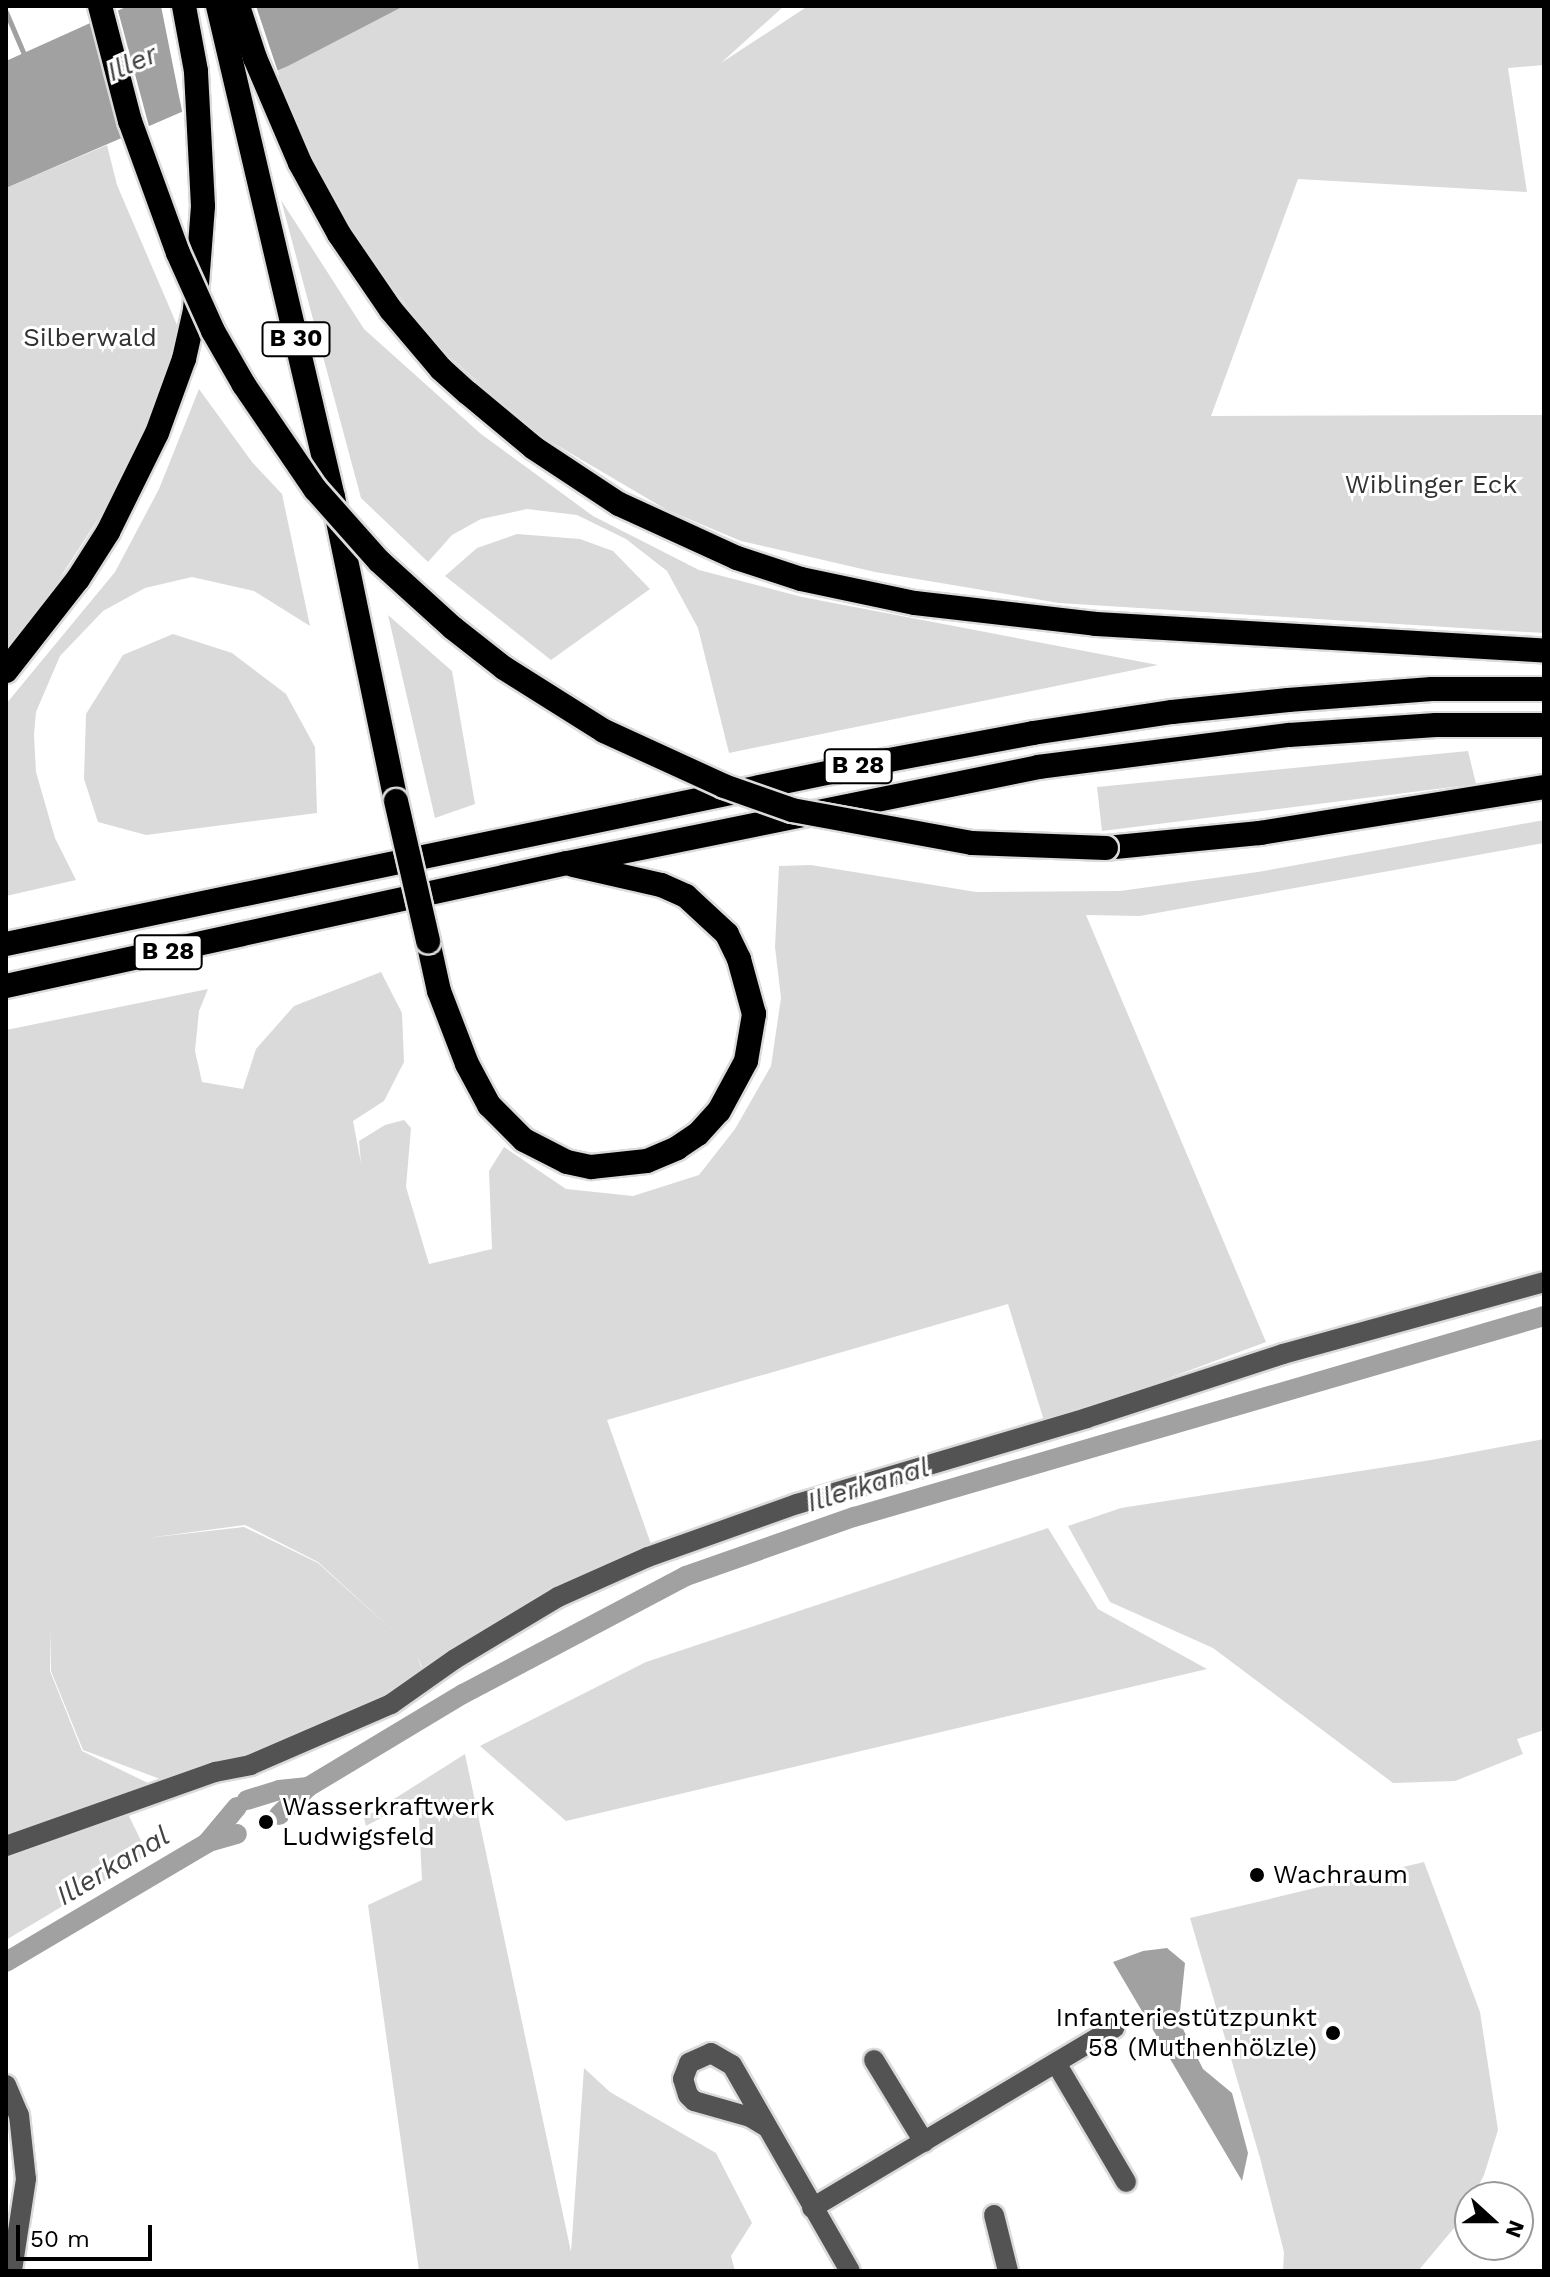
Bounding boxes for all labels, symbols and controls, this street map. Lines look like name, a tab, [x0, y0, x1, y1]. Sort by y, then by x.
water label: Iller	[102, 37, 162, 89]
road number: B 30	[260, 319, 332, 359]
park label: Silberwald	[23, 322, 157, 354]
park label: Wiblinger Eck	[1345, 469, 1517, 501]
road number: B 28	[822, 746, 894, 786]
road number: B 28	[132, 932, 204, 972]
water label: Illerkanal	[803, 1451, 933, 1519]
place label: Wasserkraftwerk Ludwigsfeld	[282, 1791, 495, 1852]
marker: Wasserkraftwerk Ludwigsfeld	[257, 1813, 275, 1831]
water label: Illerkanal	[50, 1819, 176, 1913]
place label: Wachraum	[1273, 1859, 1408, 1891]
marker: Wachraum	[1248, 1866, 1266, 1884]
place label: Infanteriestützpunkt 58 (Muthenhölzle)	[1056, 2002, 1317, 2064]
marker: Infanteriestützpunkt 58 (Muthenhölzle)	[1324, 2024, 1342, 2042]
north arrow	[1454, 2181, 1534, 2261]
scale bar	[20, 2209, 156, 2259]
text: N	[1500, 2217, 1530, 2241]
text: 50 m	[30, 2225, 90, 2253]

